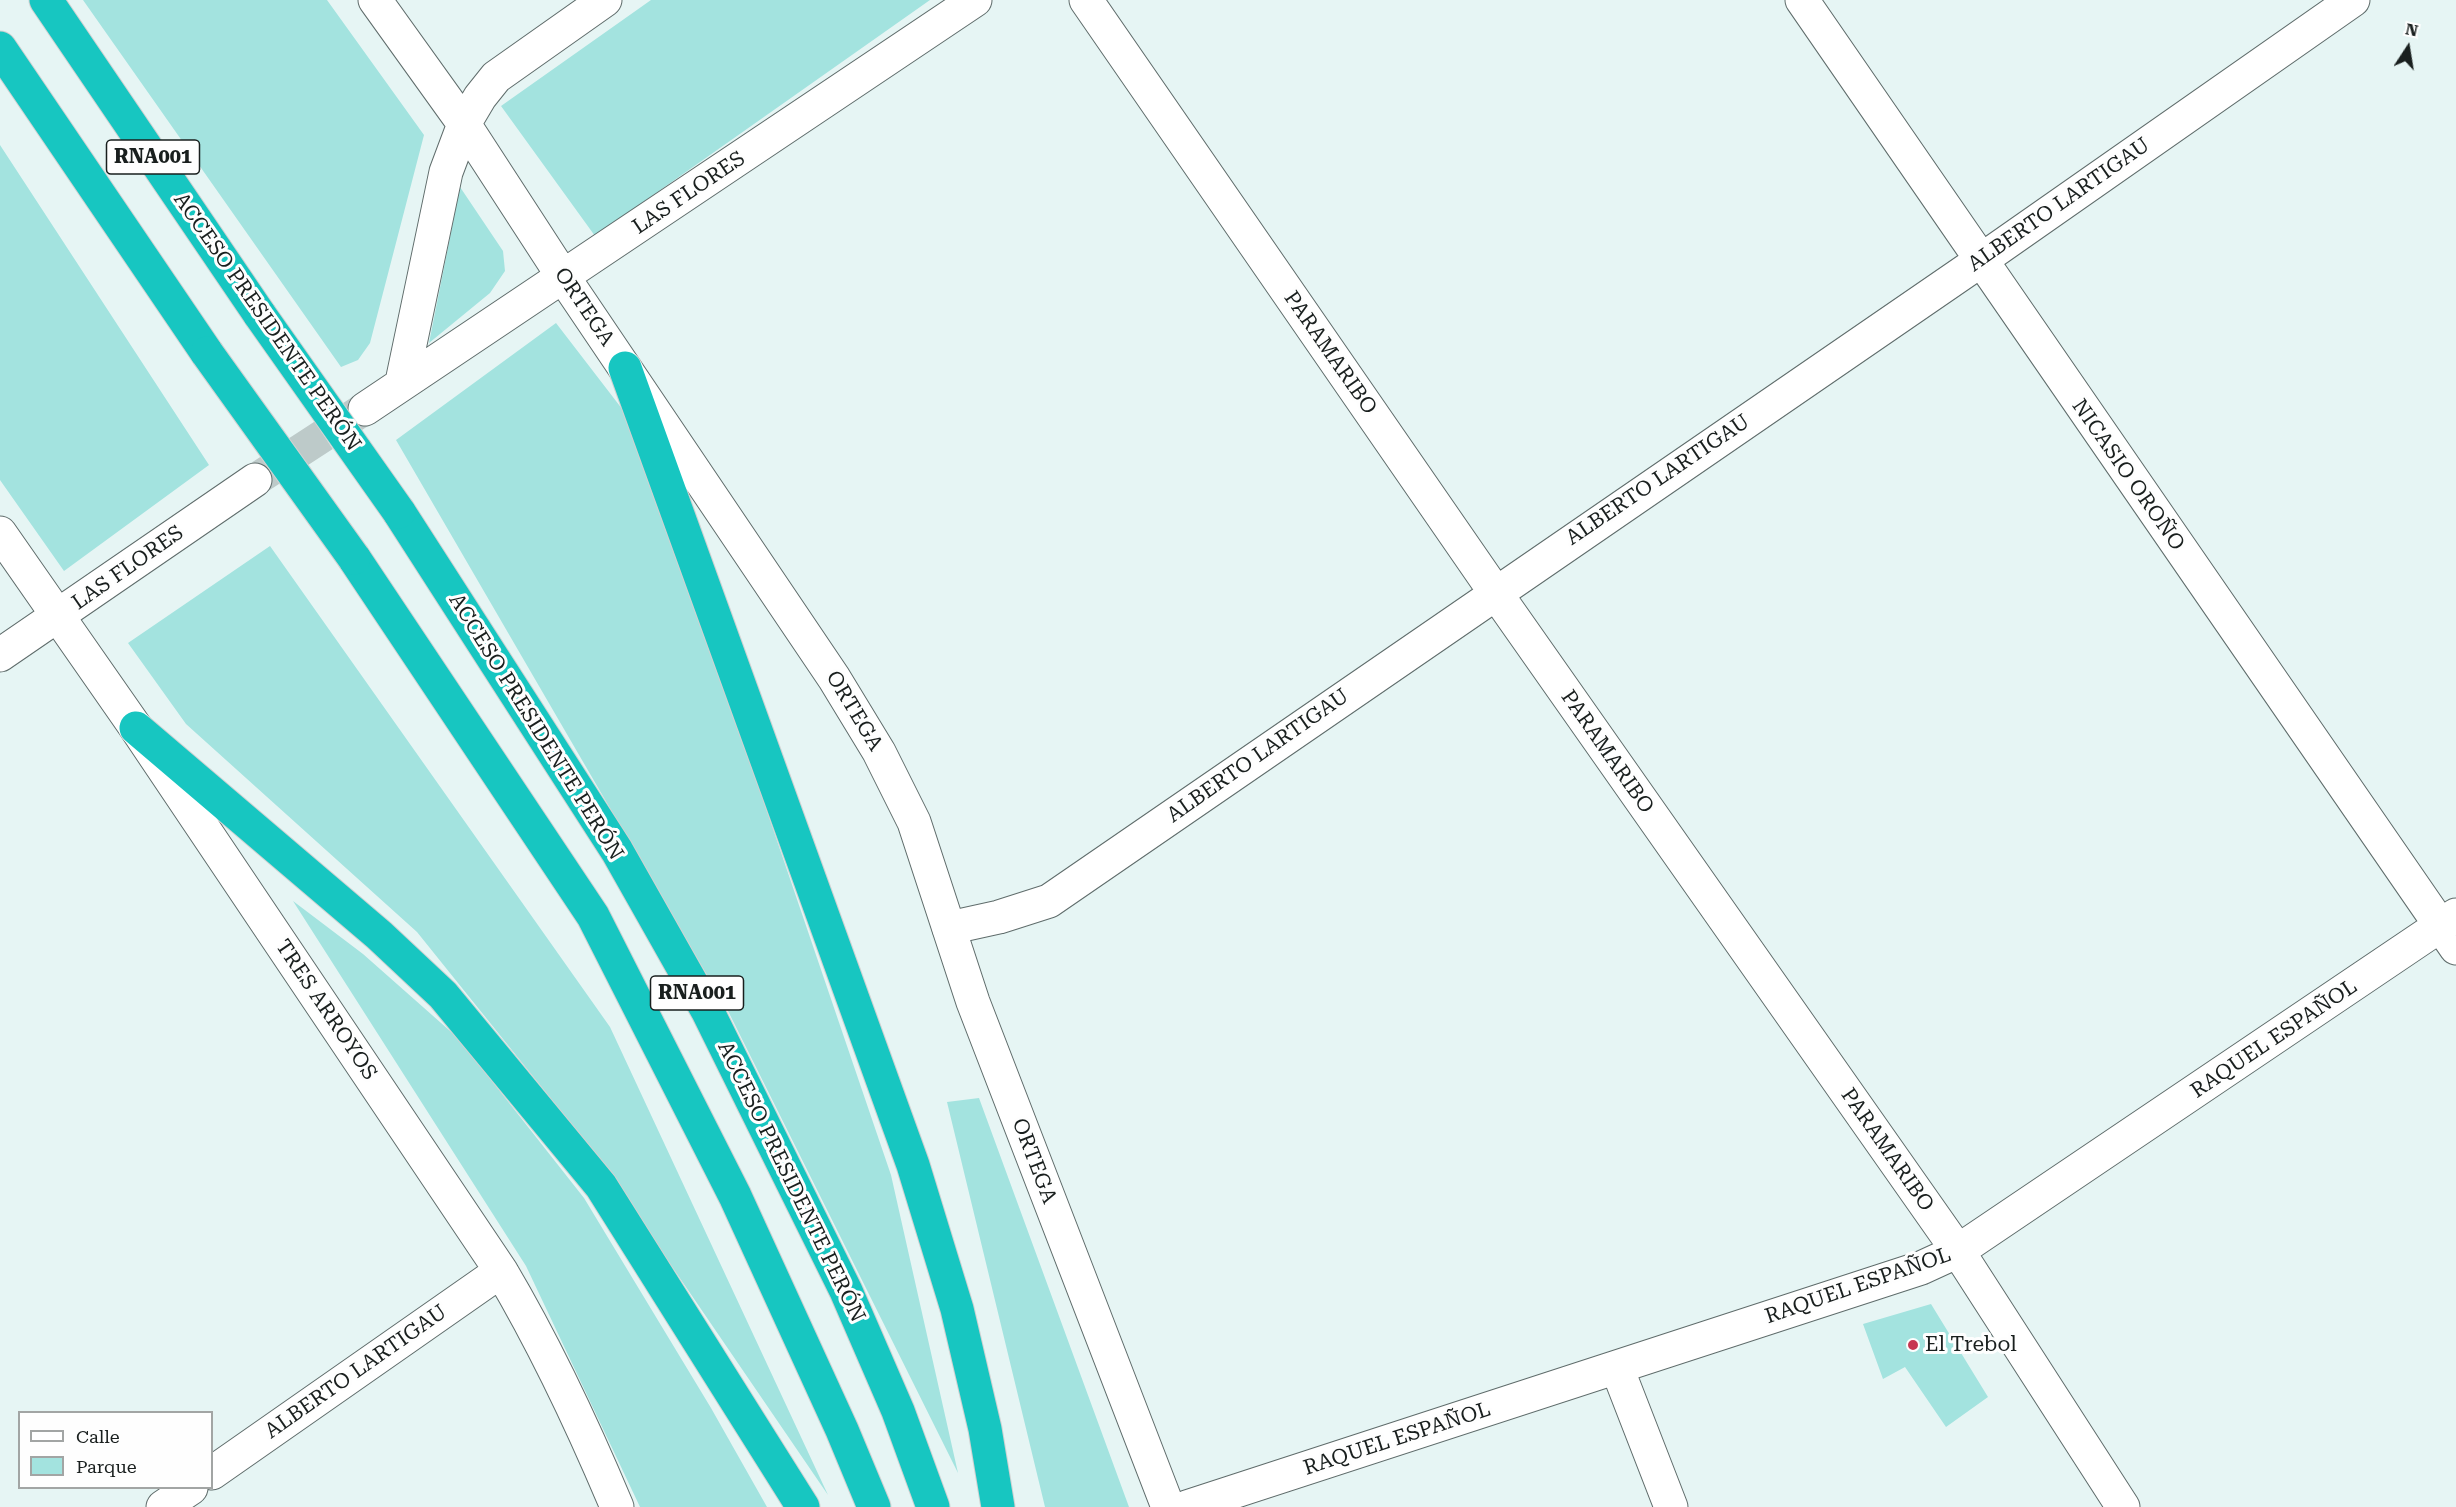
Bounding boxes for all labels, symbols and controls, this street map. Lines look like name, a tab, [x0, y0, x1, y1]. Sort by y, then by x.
north arrow	[2378, 18, 2438, 78]
text: N	[2404, 19, 2420, 40]
street label: ALBERTO LARTIGAU	[1963, 133, 2155, 277]
road number: RNA001	[106, 140, 200, 174]
street label: LAS FLORES	[628, 146, 750, 240]
street label: ACCESO PRESIDENTE PERÓN	[168, 188, 366, 456]
street label: ORTEGA	[549, 263, 619, 351]
street label: PARAMARIBO	[1278, 287, 1382, 419]
street label: NICASIO OROÑO	[2066, 394, 2190, 556]
street label: ALBERTO LARTIGAU	[1561, 409, 1755, 551]
street label: LAS FLORES	[67, 520, 189, 616]
street label: ACCESO PRESIDENTE PERÓN	[443, 589, 629, 865]
street label: ORTEGA	[820, 666, 888, 756]
street label: ALBERTO LARTIGAU	[1162, 684, 1354, 828]
street label: PARAMARIBO	[1555, 686, 1659, 818]
street label: TRES ARROYOS	[270, 935, 382, 1085]
street label: RAQUEL ESPAÑOL	[2186, 974, 2362, 1104]
road number: RNA001	[650, 976, 744, 1010]
street label: ACCESO PRESIDENTE PERÓN	[712, 1037, 870, 1327]
street label: PARAMARIBO	[1835, 1084, 1939, 1216]
street label: ORTEGA	[1006, 1115, 1062, 1207]
street label: RAQUEL ESPAÑOL	[1762, 1242, 1954, 1330]
street label: ALBERTO LARTIGAU	[260, 1300, 452, 1444]
place label: El Trebol	[1925, 1332, 2017, 1358]
marker: El Trebol	[1906, 1338, 1920, 1352]
street label: RAQUEL ESPAÑOL	[1300, 1397, 1494, 1481]
legend	[18, 1411, 213, 1489]
text: Calle	[76, 1426, 120, 1447]
text: Parque	[76, 1456, 137, 1477]

